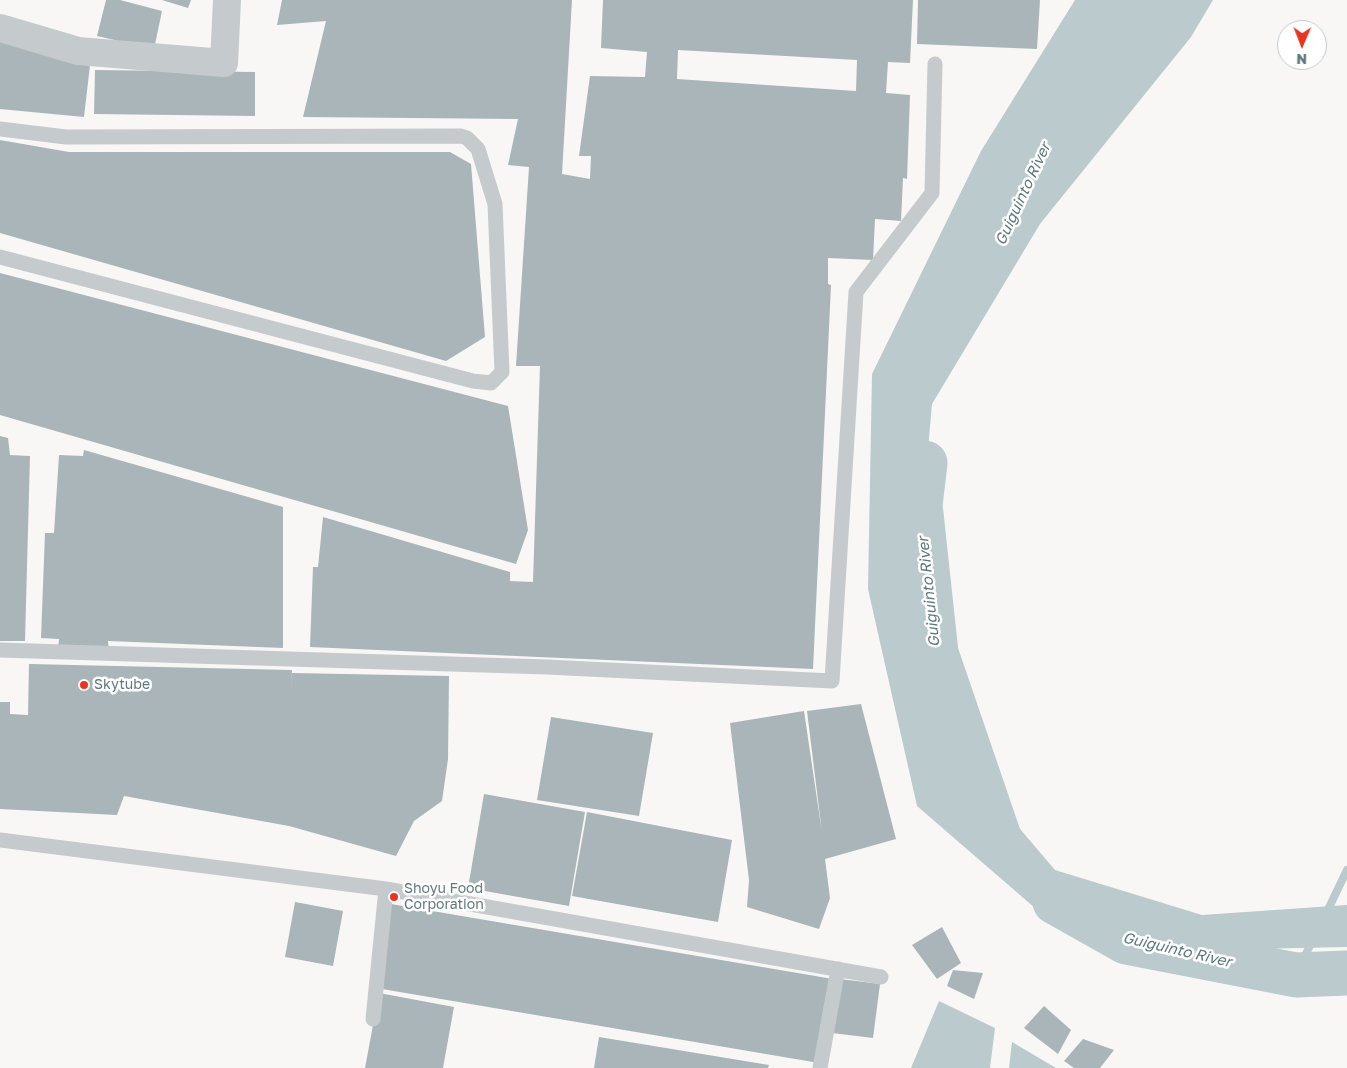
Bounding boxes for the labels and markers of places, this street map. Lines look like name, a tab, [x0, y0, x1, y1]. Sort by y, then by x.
place label: Skytube	[94, 677, 150, 693]
marker: Skytube	[78, 679, 90, 691]
place label: Shoyu Food Corporation	[404, 881, 484, 914]
marker: Shoyu Food Corporation	[388, 891, 400, 903]

